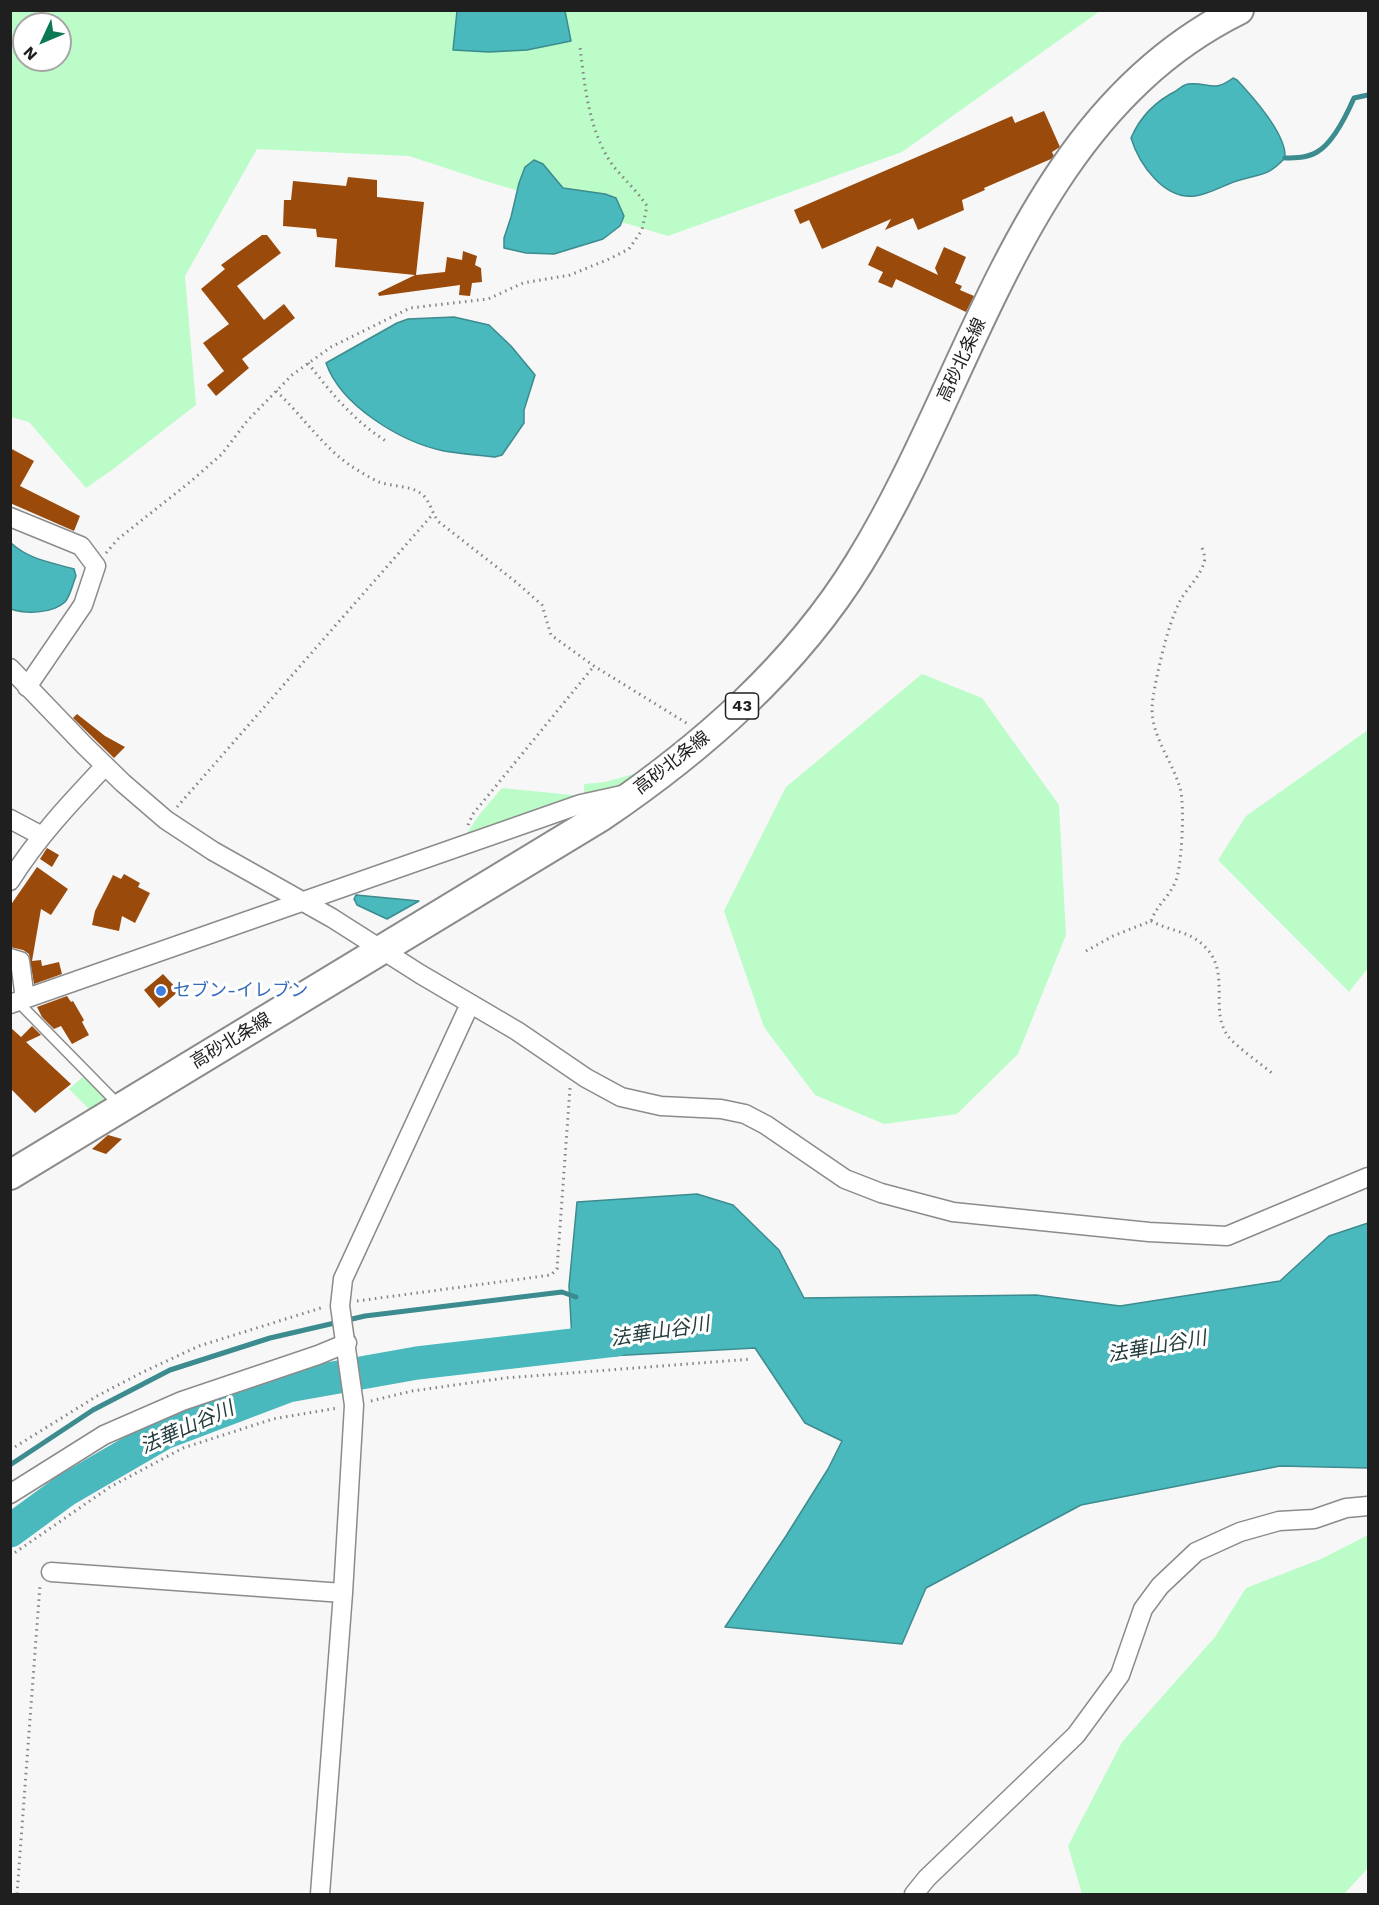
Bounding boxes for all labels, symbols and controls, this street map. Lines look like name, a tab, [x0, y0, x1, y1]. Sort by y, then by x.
north arrow	[12, 12, 72, 72]
text: N	[19, 43, 41, 64]
street label: 高砂北条線	[933, 315, 991, 405]
road number: 43	[726, 693, 758, 719]
street label: 高砂北条線	[630, 727, 714, 799]
place label: セブン-イレブン	[173, 980, 308, 1002]
marker: セブン-イレブン	[154, 984, 168, 998]
street label: 高砂北条線	[187, 1009, 275, 1073]
water label: 法華山谷川	[609, 1312, 711, 1352]
water label: 法華山谷川	[1106, 1326, 1208, 1368]
water label: 法華山谷川	[136, 1397, 238, 1459]

